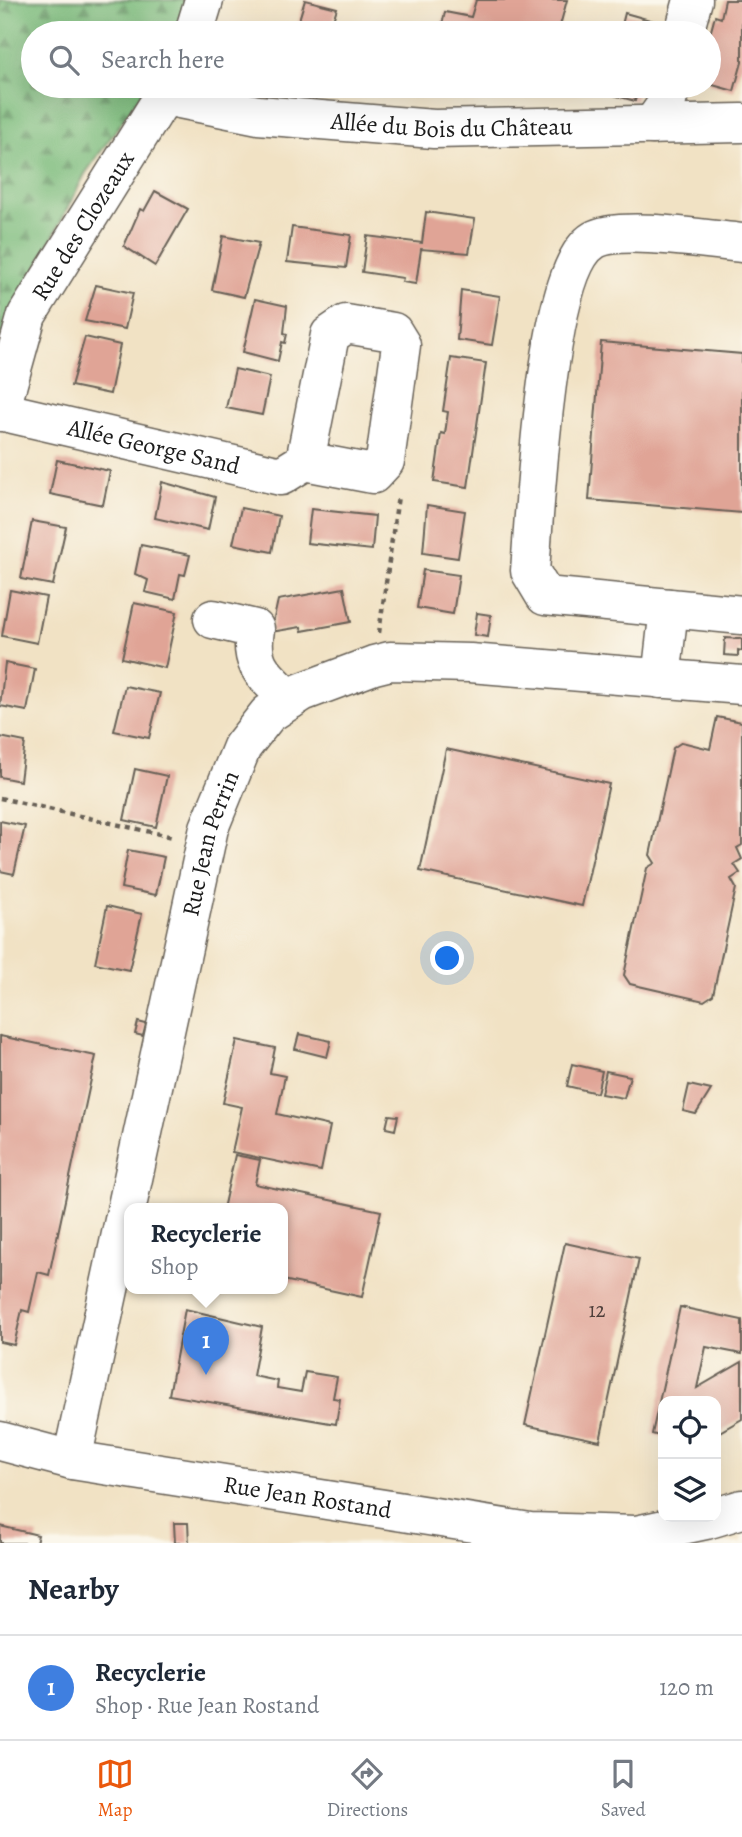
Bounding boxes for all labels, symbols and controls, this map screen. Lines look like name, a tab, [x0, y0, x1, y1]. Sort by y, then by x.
search box	[21, 21, 721, 98]
icon: search	[45, 41, 83, 79]
text: Search here	[101, 42, 225, 77]
street label: Allée du Bois du Château	[329, 105, 573, 145]
street label: Rue des Clozeaux	[24, 144, 142, 307]
street label: Allée George Sand	[64, 411, 243, 482]
street label: Rue Jean Perrin	[174, 766, 247, 919]
your location	[430, 941, 464, 975]
popup	[124, 1203, 288, 1294]
text: Recyclerie	[150, 1216, 262, 1251]
text: Shop	[150, 1251, 198, 1282]
house number: 12	[588, 1296, 606, 1324]
pin: 1	[183, 1317, 229, 1375]
map controls	[658, 1396, 721, 1522]
button: locate	[658, 1396, 721, 1459]
button: layers	[658, 1459, 721, 1522]
street label: Rue Jean Rostand	[221, 1468, 394, 1526]
text: Nearby	[28, 1569, 119, 1609]
text: Recyclerie	[95, 1655, 206, 1690]
text: 1	[47, 1672, 55, 1703]
text: 120 m	[659, 1672, 714, 1703]
text: Shop · Rue Jean Rostand	[95, 1690, 319, 1721]
tab: Map	[96, 1755, 134, 1823]
tab: Directions	[327, 1755, 408, 1823]
tab: Saved	[601, 1755, 646, 1823]

